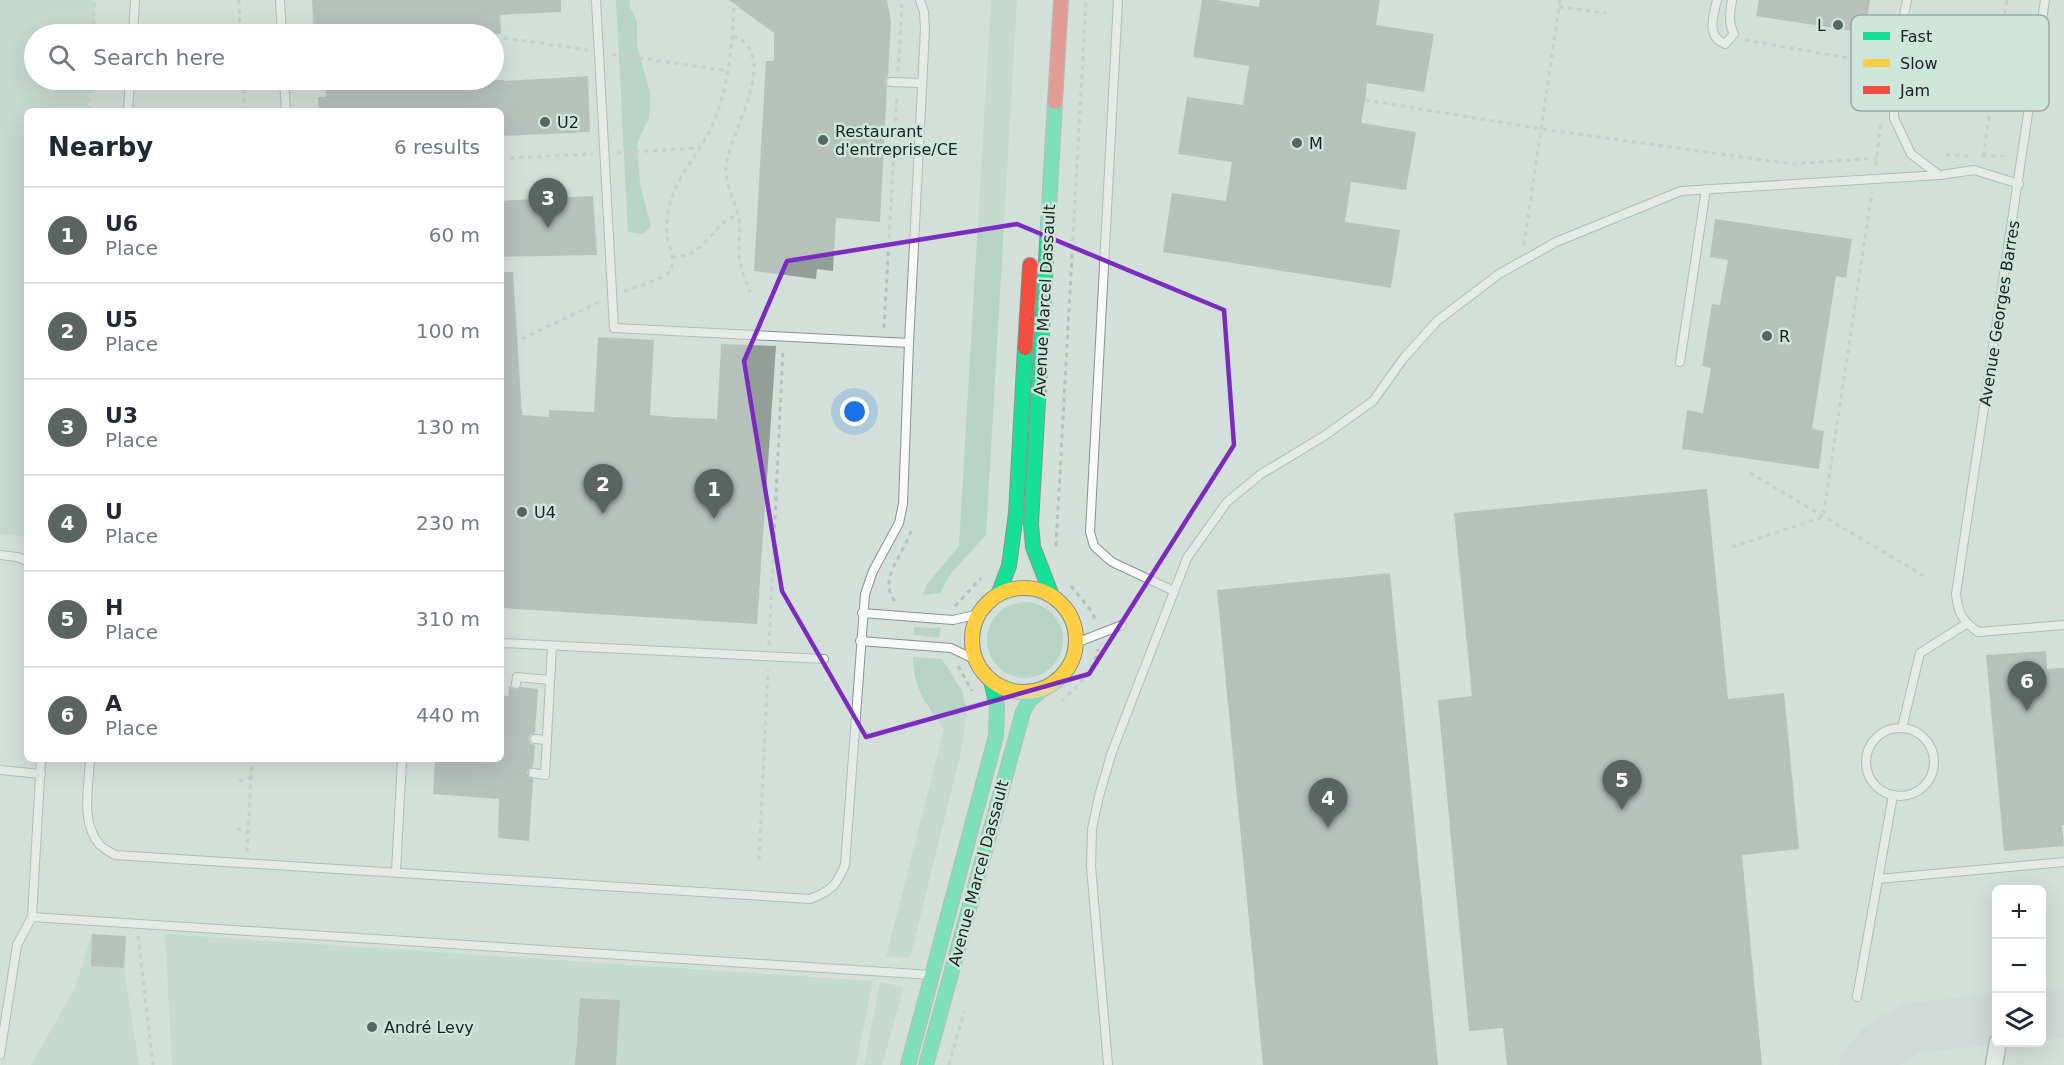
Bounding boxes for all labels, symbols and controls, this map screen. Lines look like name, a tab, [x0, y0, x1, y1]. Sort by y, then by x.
legend	[1851, 15, 2049, 111]
place label: L	[1817, 16, 1826, 35]
marker: L	[1831, 18, 1845, 32]
search box	[24, 24, 504, 90]
text: Fast	[1900, 27, 1932, 46]
icon: search	[45, 41, 78, 74]
text: Search here	[93, 45, 225, 70]
text: Slow	[1900, 54, 1937, 73]
text: Jam	[1899, 81, 1930, 100]
place label: U2	[557, 113, 579, 132]
marker: U2	[538, 115, 552, 129]
place label: Restaurant d'entreprise/CE	[835, 122, 958, 159]
text: Nearby	[48, 132, 153, 162]
marker: Restaurant d'entreprise/CE	[816, 133, 830, 147]
place label: M	[1309, 134, 1323, 153]
text: 6 results	[394, 135, 480, 159]
marker: M	[1290, 136, 1304, 150]
pin: 3	[528, 178, 568, 228]
street label: Avenue Marcel Dassault	[1030, 204, 1059, 396]
text: U6	[105, 211, 138, 236]
street label: Avenue Georges Barres	[1975, 219, 2024, 407]
text: 1	[61, 223, 74, 247]
text: 60 m	[429, 223, 480, 247]
text: Place	[105, 236, 158, 260]
text: U5	[105, 307, 138, 332]
text: 2	[61, 319, 74, 343]
text: 100 m	[416, 319, 480, 343]
place label: R	[1779, 327, 1790, 346]
marker: R	[1760, 329, 1774, 343]
text: Place	[105, 332, 158, 356]
your location	[840, 397, 869, 426]
text: U3	[105, 403, 138, 428]
text: 3	[61, 415, 74, 439]
text: 130 m	[416, 415, 480, 439]
text: Place	[105, 428, 158, 452]
pin: 2	[584, 464, 622, 514]
pin: 1	[694, 470, 734, 519]
text: U	[105, 499, 123, 524]
place label: U4	[534, 503, 556, 522]
marker: U4	[515, 505, 529, 519]
text: 4	[61, 511, 74, 535]
text: 230 m	[416, 511, 480, 535]
text: Place	[105, 524, 158, 548]
text: H	[105, 595, 123, 620]
text: 5	[61, 607, 74, 631]
text: 310 m	[416, 607, 480, 631]
text: Place	[105, 620, 158, 644]
pin: 6	[2008, 662, 2046, 711]
text: A	[105, 691, 122, 716]
text: 6	[61, 703, 74, 727]
text: 440 m	[416, 703, 480, 727]
text: Place	[105, 716, 158, 740]
pin: 5	[1602, 760, 1642, 810]
street label: Avenue Marcel Dassault	[944, 778, 1013, 968]
pin: 4	[1308, 778, 1348, 828]
map controls	[1992, 885, 2046, 1047]
button: +	[1992, 885, 2046, 939]
button: −	[1992, 939, 2046, 993]
button: layers	[1992, 993, 2046, 1047]
place label: André Levy	[384, 1018, 474, 1037]
marker: André Levy	[365, 1020, 379, 1034]

